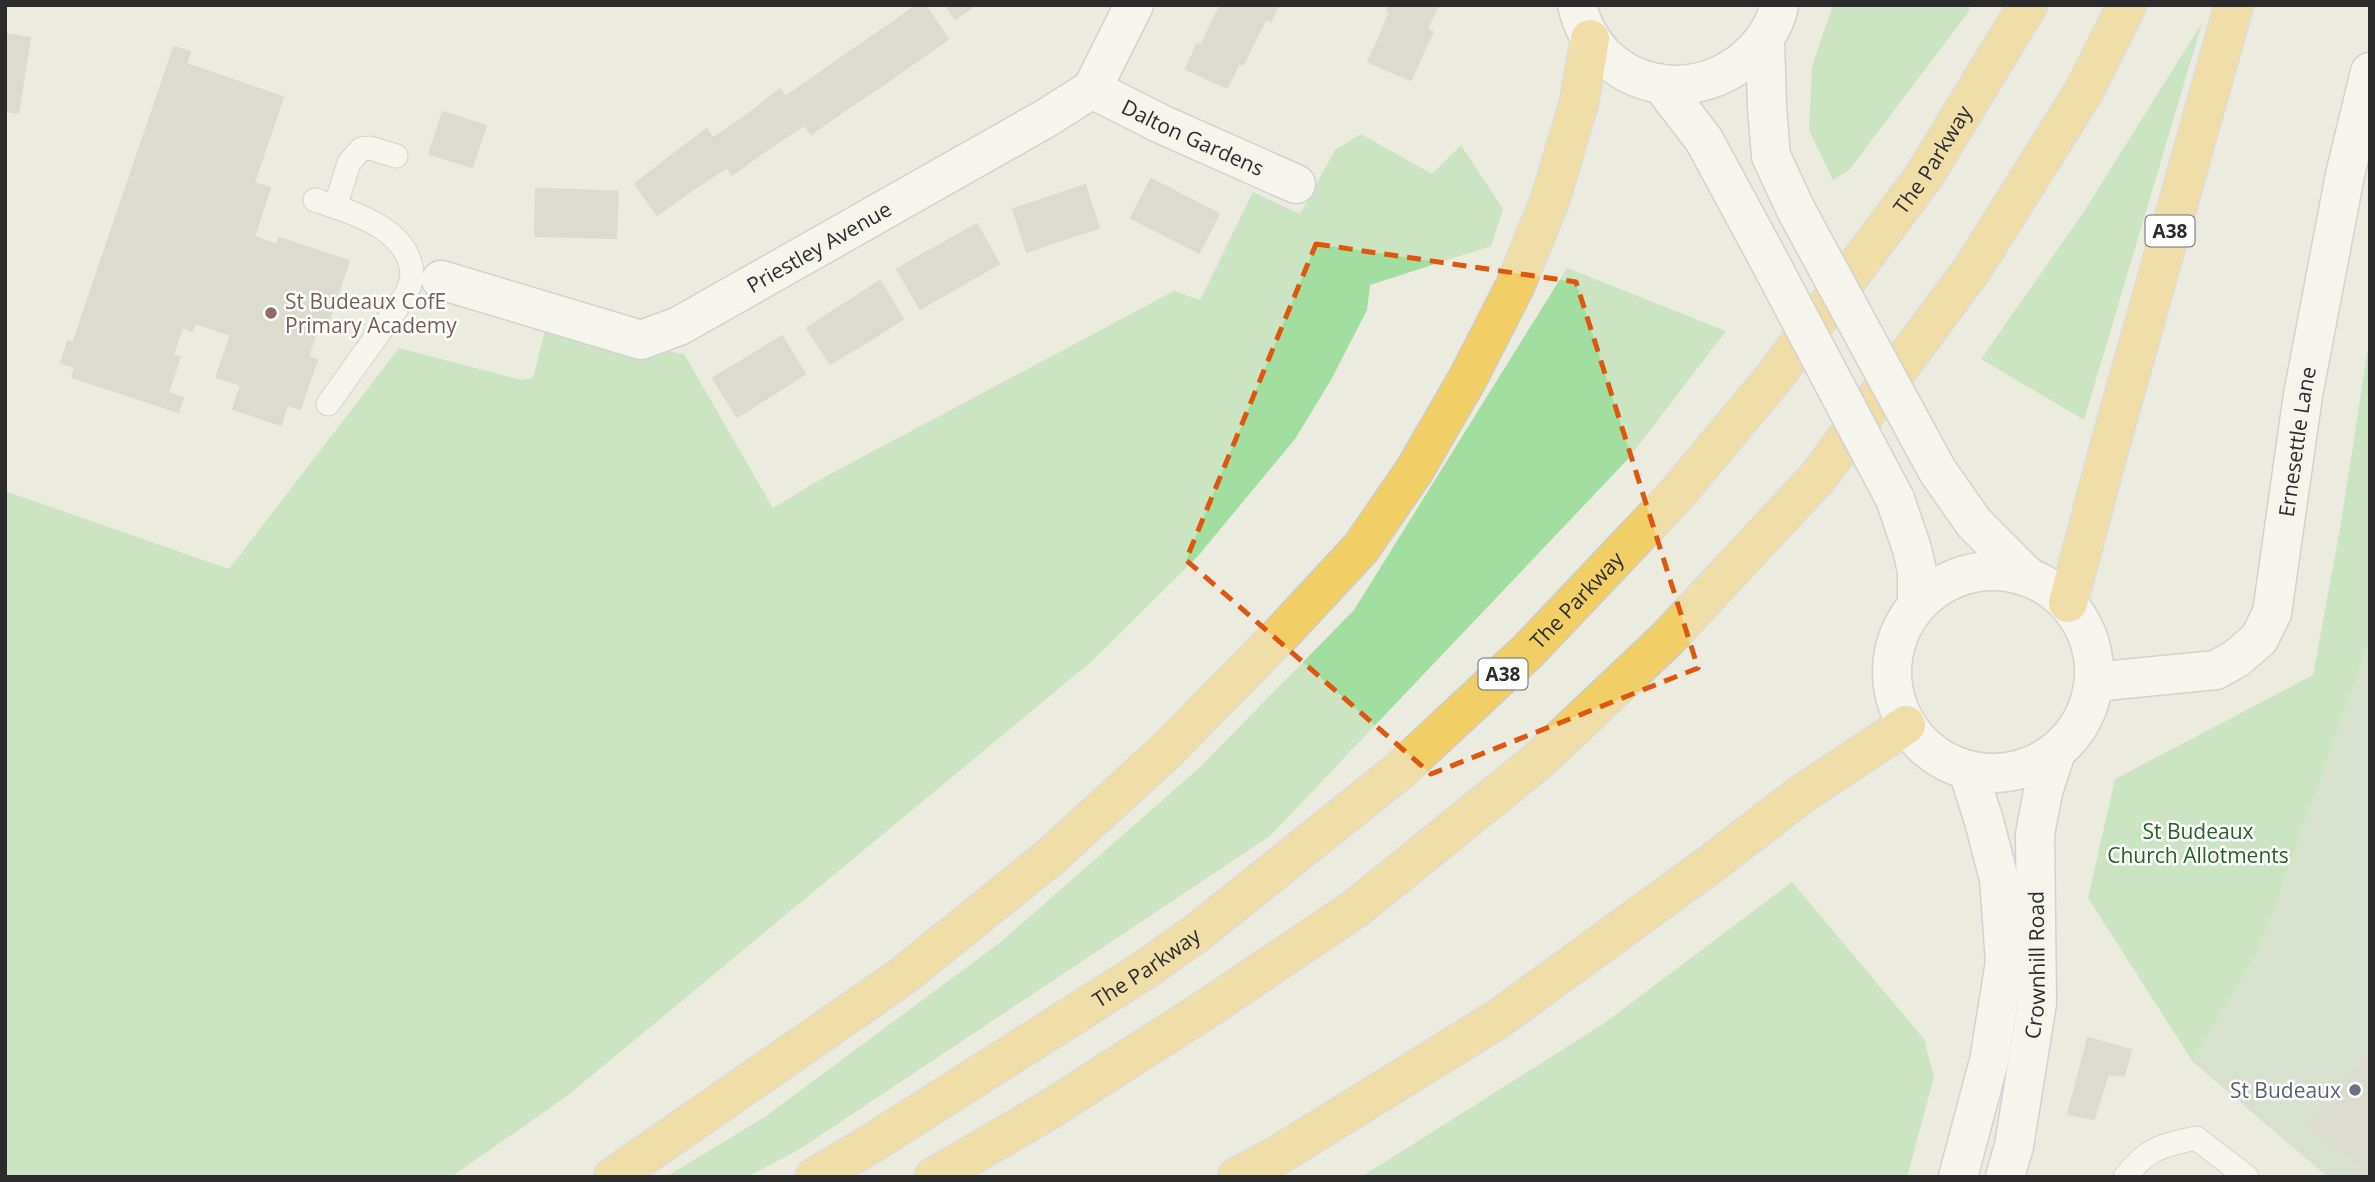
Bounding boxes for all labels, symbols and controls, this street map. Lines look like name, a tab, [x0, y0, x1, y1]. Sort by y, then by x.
street label: Dalton Gardens	[1117, 92, 1269, 182]
street label: The Parkway	[1887, 100, 1978, 219]
street label: Priestley Avenue	[741, 195, 896, 299]
road number: A38	[2146, 216, 2194, 246]
place label: St Budeaux CofE Primary Academy	[285, 287, 457, 339]
marker: St Budeaux CofE Primary Academy	[263, 305, 279, 321]
street label: Ernesettle Lane	[2272, 364, 2322, 519]
street label: The Parkway	[1524, 545, 1630, 655]
road number: A38	[1478, 659, 1528, 690]
park label: St Budeaux Church Allotments	[2107, 817, 2289, 869]
street label: Crownhill Road	[2017, 891, 2051, 1041]
street label: The Parkway	[1087, 921, 1206, 1014]
place label: St Budeaux	[2230, 1076, 2341, 1104]
marker: St Budeaux	[2347, 1082, 2363, 1098]

